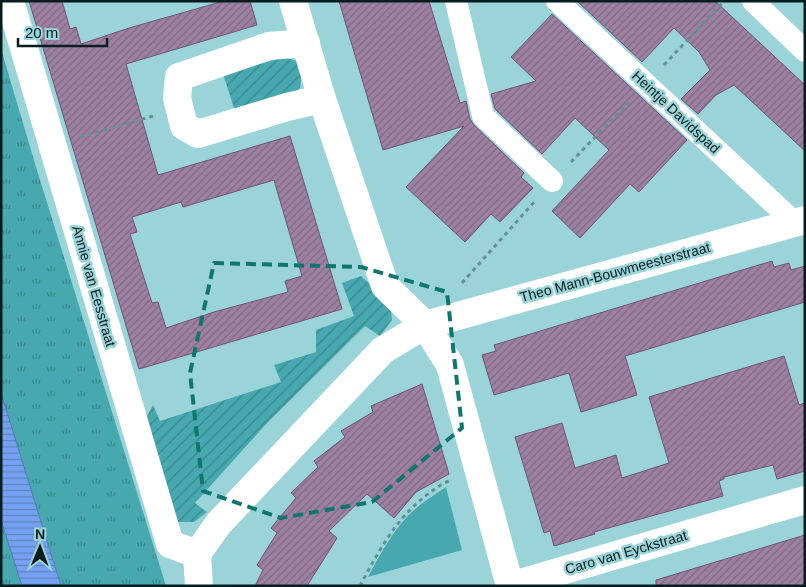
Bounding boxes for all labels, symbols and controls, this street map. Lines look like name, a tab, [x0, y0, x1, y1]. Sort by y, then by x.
scale bar	[18, 15, 106, 47]
text: 20 m	[25, 24, 58, 41]
street label: Heintje Davidspad	[629, 67, 723, 157]
street label: Annie van Eesstraat	[69, 224, 119, 349]
street label: Theo Mann-Bouwmeesterstraat	[518, 239, 712, 305]
north arrow	[15, 522, 65, 572]
text: N	[35, 526, 45, 542]
street label: Caro van Eyckstraat	[563, 527, 689, 577]

